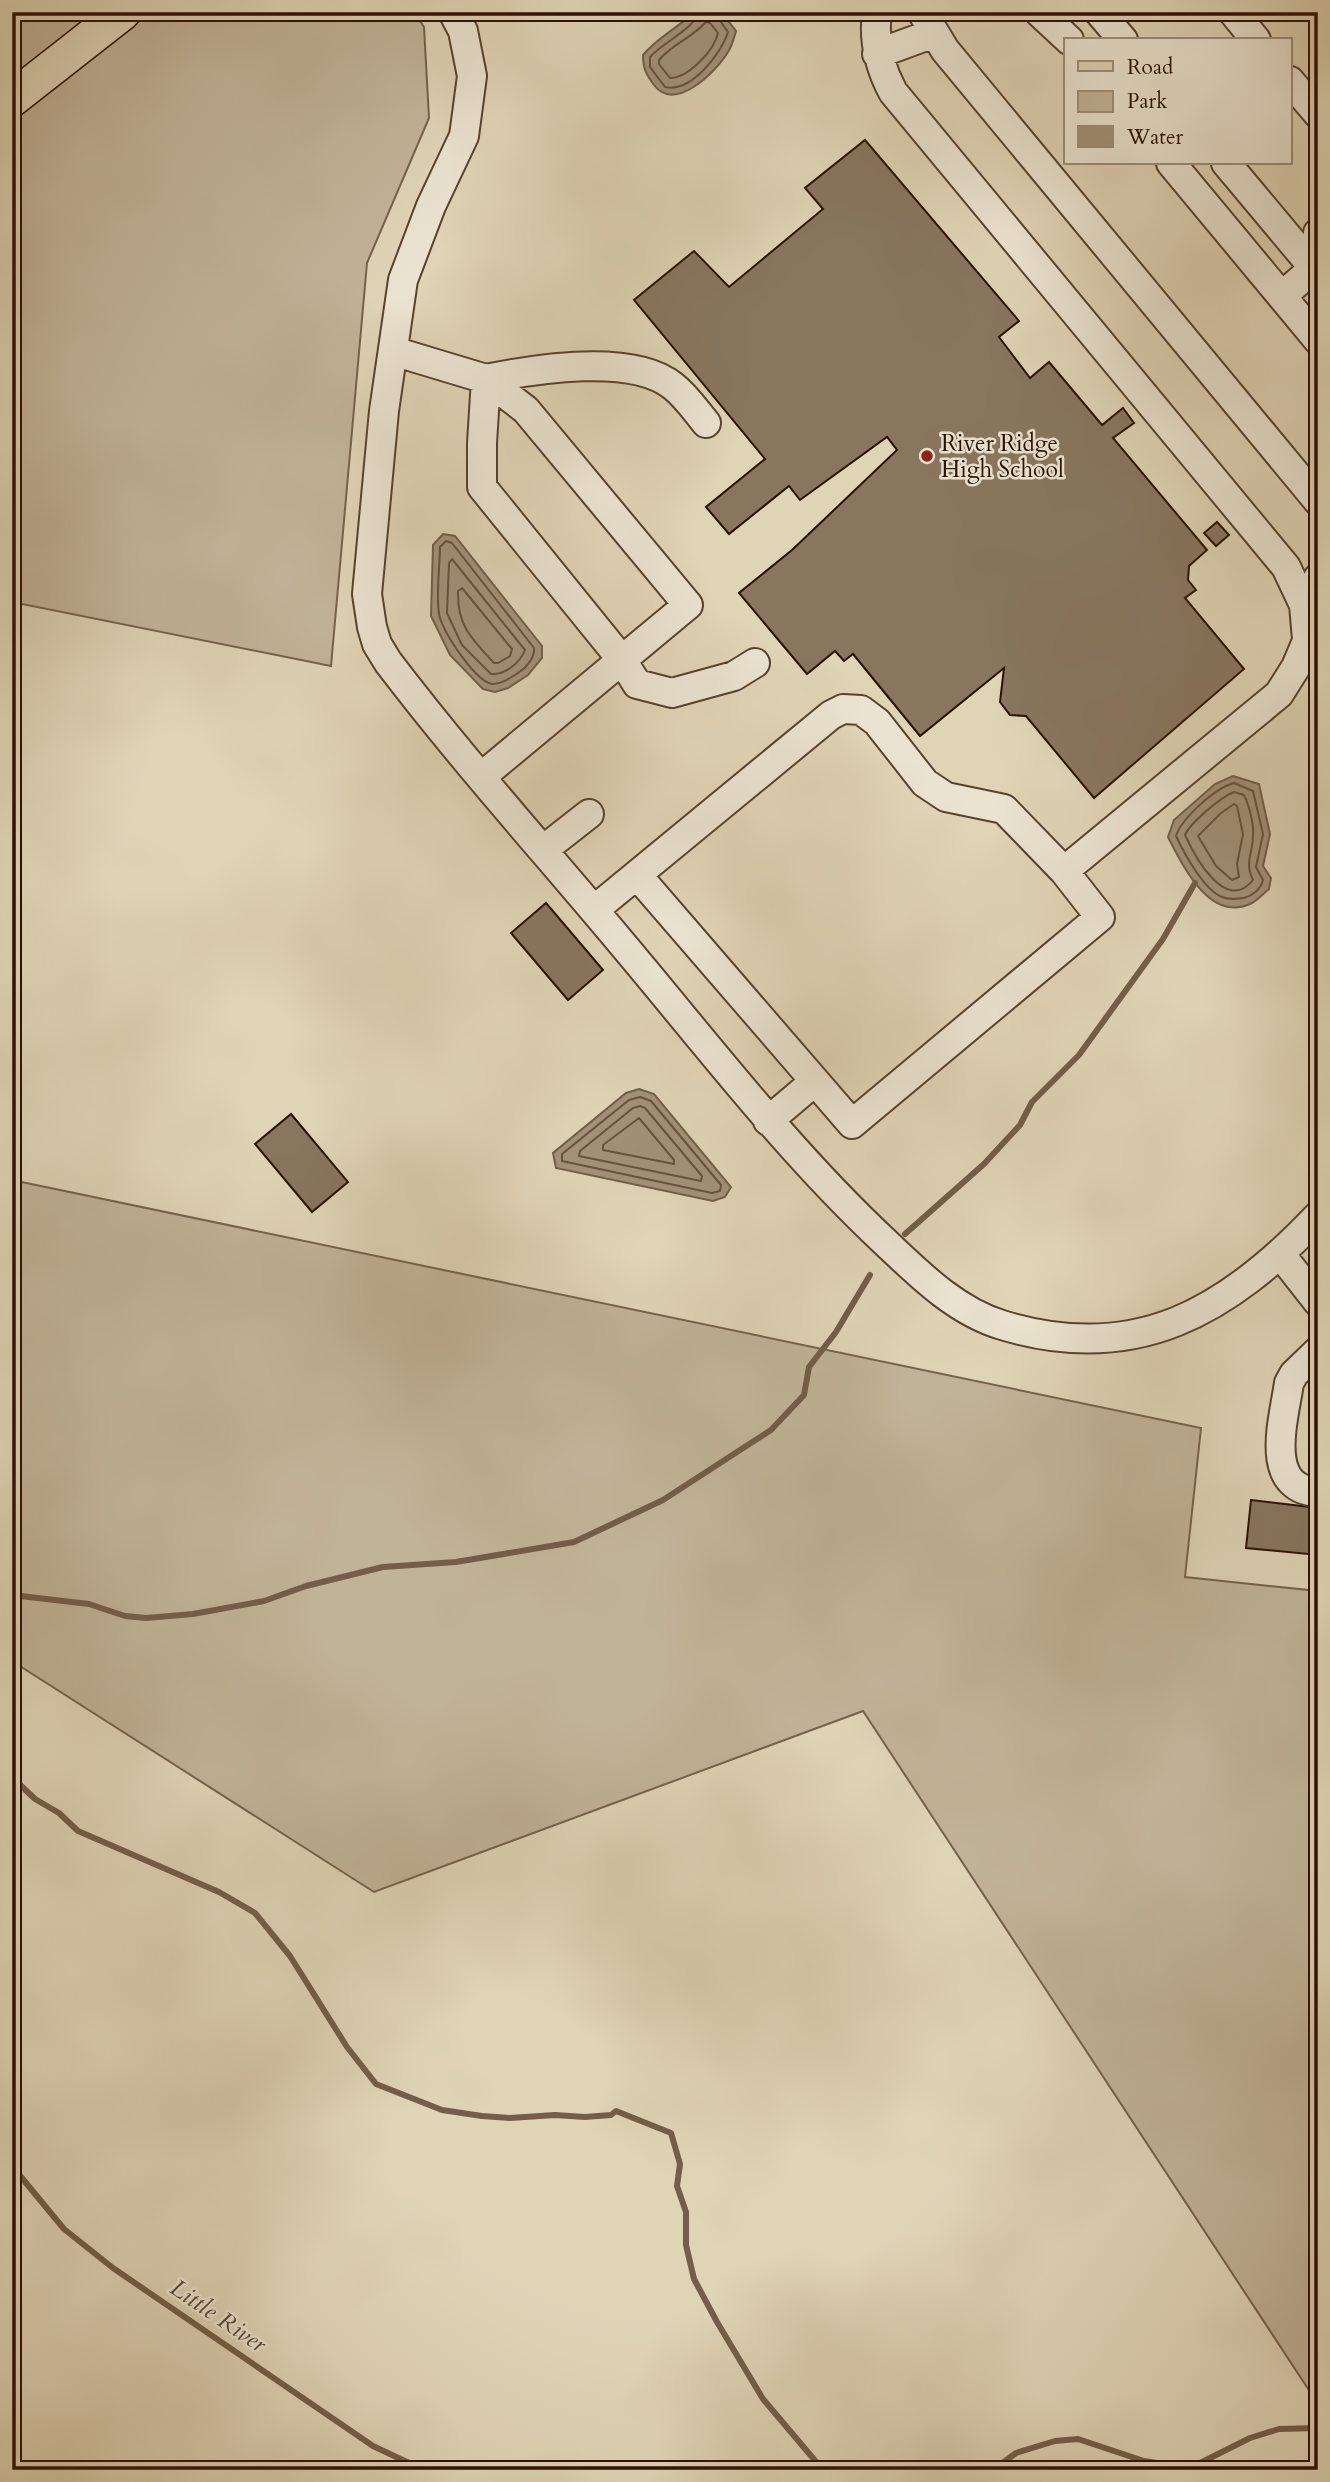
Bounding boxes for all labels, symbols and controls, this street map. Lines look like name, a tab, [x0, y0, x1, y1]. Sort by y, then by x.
legend	[1064, 38, 1292, 164]
text: Road	[1127, 53, 1173, 82]
text: Park	[1127, 87, 1168, 116]
text: Water	[1126, 123, 1183, 152]
place label: River Ridge High School	[941, 428, 1064, 485]
marker: River Ridge High School	[919, 448, 935, 464]
water label: Little River	[163, 2272, 274, 2361]

